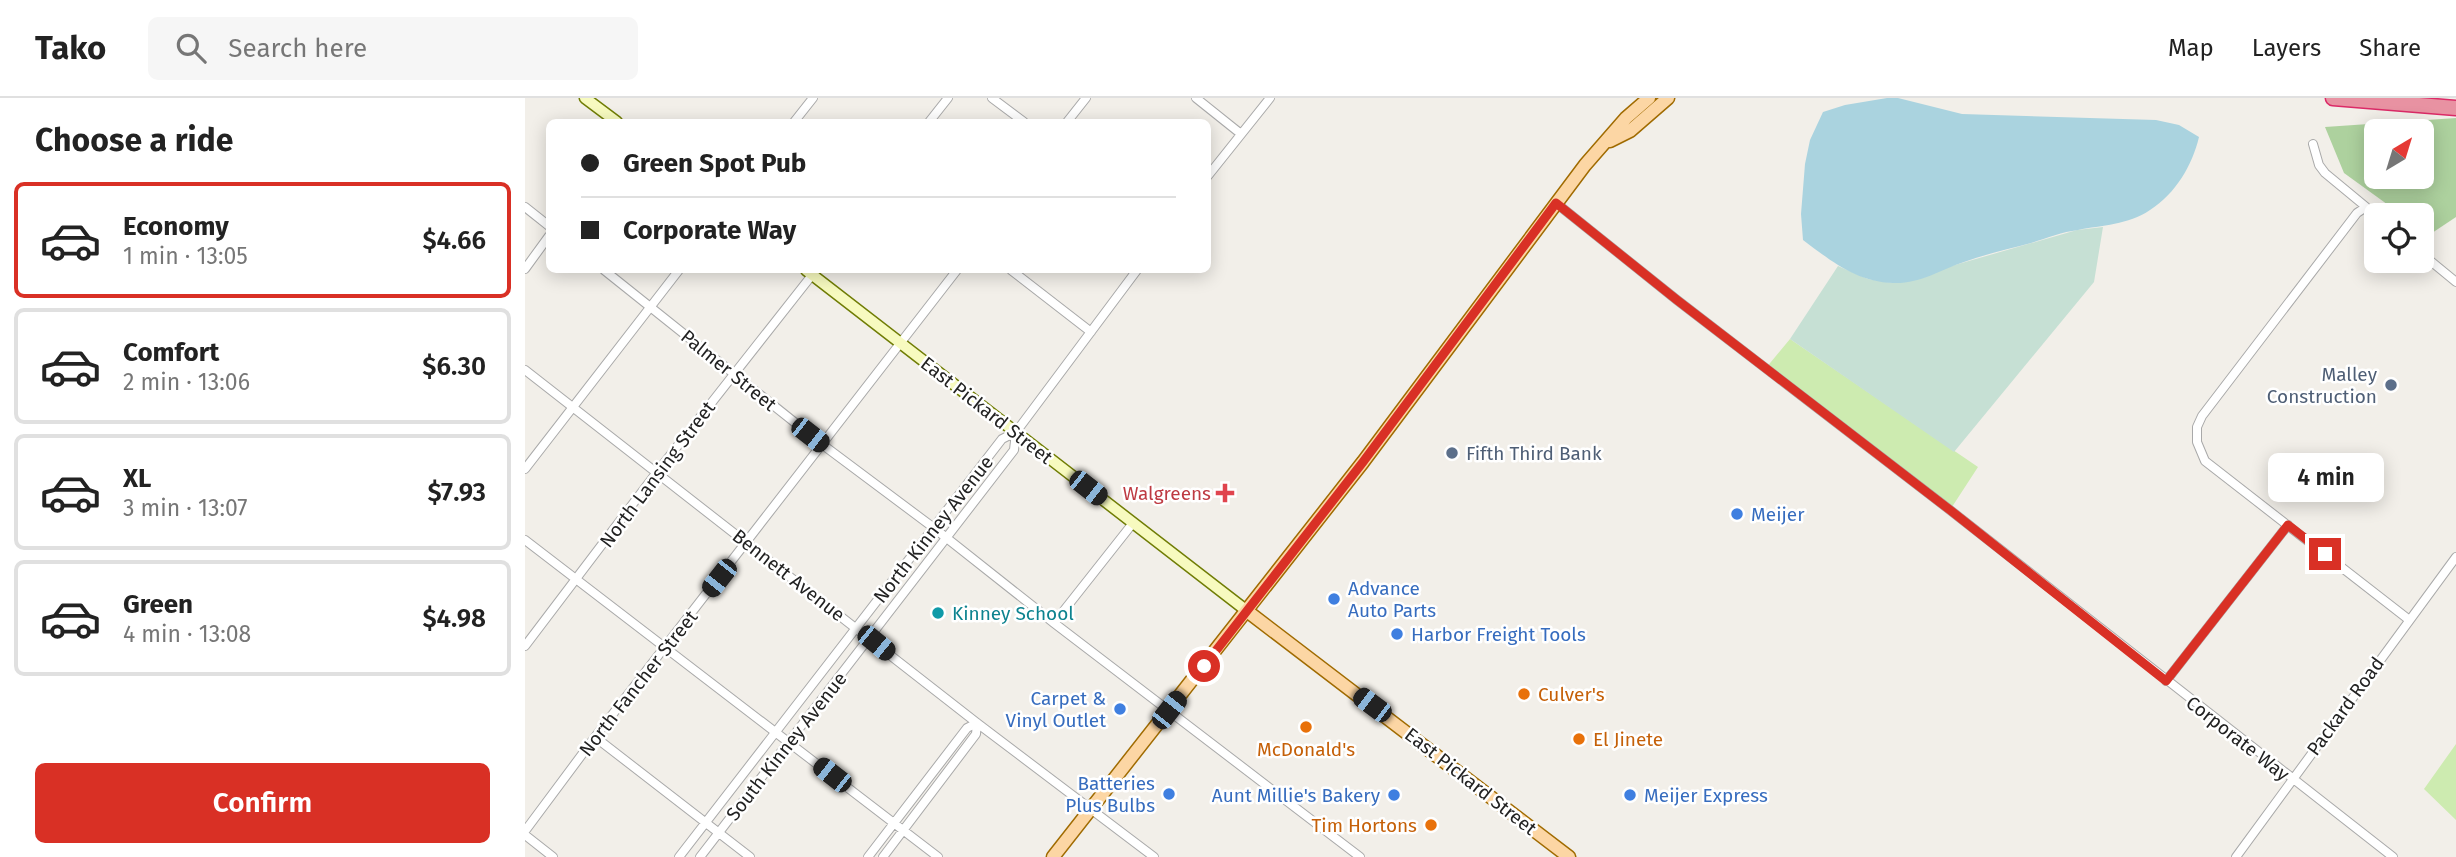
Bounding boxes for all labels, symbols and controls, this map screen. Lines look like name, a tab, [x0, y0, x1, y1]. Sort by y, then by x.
search box	[148, 17, 638, 80]
text: Tako	[35, 28, 106, 68]
icon: search	[172, 29, 210, 67]
text: Search here	[228, 33, 367, 64]
text: Map	[2168, 34, 2214, 62]
text: Layers	[2252, 34, 2321, 62]
text: Share	[2359, 34, 2421, 62]
north arrow	[2364, 119, 2434, 189]
map controls	[2364, 119, 2434, 273]
text: Choose a ride	[35, 121, 233, 159]
text: Green Spot Pub	[623, 148, 806, 179]
button: locate	[2364, 203, 2434, 273]
icon: car	[39, 209, 102, 272]
text: Economy	[123, 211, 229, 242]
text: Corporate Way	[623, 215, 796, 246]
text: $4.66	[422, 225, 486, 256]
text: 1 min · 13:05	[123, 242, 248, 270]
street label: Palmer Street	[676, 325, 781, 416]
icon: car	[39, 335, 102, 398]
text: Comfort	[123, 337, 219, 368]
text: $6.30	[422, 351, 486, 382]
street label: East Pickard Street	[916, 352, 1057, 469]
place label: Malley Construction	[2267, 363, 2378, 408]
text: 2 min · 13:06	[123, 368, 250, 396]
marker: Malley Construction	[2383, 377, 2399, 393]
street label: North Lansing Street	[595, 397, 720, 552]
car	[787, 414, 834, 456]
place label: Fifth Third Bank	[1466, 442, 1602, 465]
marker: Fifth Third Bank	[1444, 445, 1460, 461]
street label: North Kinney Avenue	[869, 451, 998, 608]
callout: 4 min	[2267, 452, 2383, 502]
icon: car	[39, 461, 102, 524]
text: XL	[123, 463, 151, 494]
text: 4 min	[2297, 463, 2355, 491]
car	[1065, 467, 1112, 509]
text: $7.93	[427, 477, 486, 508]
place label: Walgreens	[1123, 482, 1211, 505]
marker: Walgreens	[1217, 485, 1233, 501]
text: 3 min · 13:07	[123, 494, 248, 522]
place label: Meijer	[1751, 503, 1805, 526]
marker: Meijer	[1729, 506, 1745, 522]
street label: Bennett Avenue	[728, 524, 849, 626]
route end	[2309, 538, 2341, 570]
car	[698, 555, 741, 601]
place label: Advance Auto Parts	[1348, 577, 1436, 622]
icon: car	[39, 587, 102, 650]
text: Green	[123, 589, 193, 620]
marker: Advance Auto Parts	[1326, 591, 1342, 607]
place label: Kinney School	[952, 602, 1074, 625]
text: $4.98	[422, 603, 486, 634]
marker: Kinney School	[930, 605, 946, 621]
street label: North Fancher Street	[574, 606, 703, 761]
text: 4 min · 13:08	[123, 620, 251, 648]
car	[854, 622, 899, 664]
place label: Harbor Freight Tools	[1411, 623, 1586, 646]
marker: Harbor Freight Tools	[1389, 626, 1405, 642]
route start	[1188, 650, 1220, 682]
street label: Packard Road	[2302, 653, 2389, 760]
street label: South Kinney Avenue	[721, 667, 852, 825]
place label: Culver's	[1538, 683, 1605, 706]
car	[1349, 684, 1396, 726]
marker: Culver's	[1516, 686, 1532, 702]
place label: Carpet & Vinyl Outlet	[1006, 687, 1106, 732]
car	[1148, 687, 1191, 733]
street label: Corporate Way	[2182, 691, 2294, 786]
marker: Carpet & Vinyl Outlet	[1112, 701, 1128, 717]
marker: McDonald's	[1298, 719, 1314, 735]
street label: East Pickard Street	[1400, 723, 1541, 840]
place label: El Jinete	[1593, 728, 1663, 751]
marker: El Jinete	[1571, 731, 1587, 747]
place label: McDonald's	[1257, 738, 1355, 761]
car	[809, 754, 856, 796]
button: Confirm	[35, 763, 490, 843]
place label: Batteries Plus Bulbs	[1065, 772, 1155, 817]
place label: Aunt Millie's Bakery	[1212, 784, 1381, 807]
place label: Meijer Express	[1644, 784, 1768, 807]
marker: Batteries Plus Bulbs	[1161, 786, 1177, 802]
marker: Aunt Millie's Bakery	[1386, 787, 1402, 803]
marker: Meijer Express	[1622, 787, 1638, 803]
place label: Tim Hortons	[1311, 814, 1417, 837]
marker: Tim Hortons	[1423, 817, 1439, 833]

